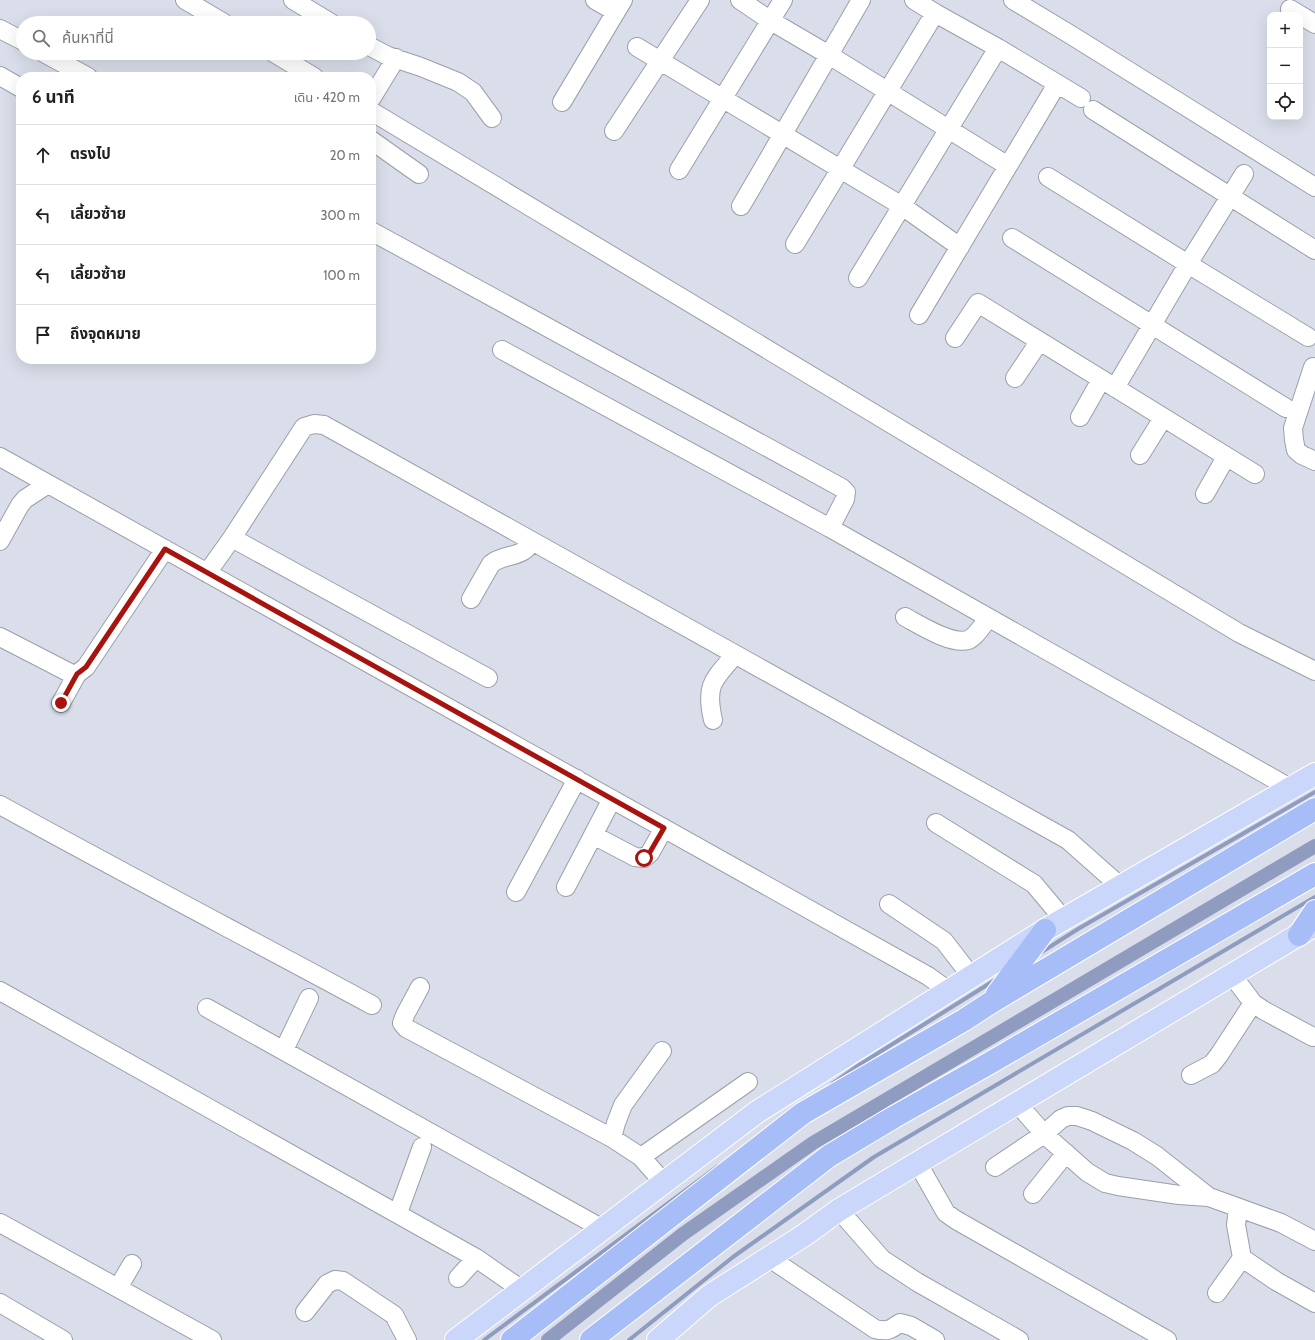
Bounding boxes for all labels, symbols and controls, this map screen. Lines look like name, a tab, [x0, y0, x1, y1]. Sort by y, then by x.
map controls	[1267, 12, 1303, 120]
button: +	[1267, 12, 1303, 48]
search box	[16, 16, 376, 60]
icon: search	[30, 27, 52, 49]
text: ค้นหาที่นี่	[62, 29, 114, 47]
button: −	[1267, 48, 1303, 84]
button: locate	[1267, 84, 1303, 120]
text: 6 นาที	[32, 87, 75, 107]
text: เดิน · 420 m	[294, 89, 360, 105]
icon: ahead	[32, 144, 54, 166]
text: ตรงไป	[70, 145, 111, 163]
text: 20 m	[330, 147, 360, 163]
icon: left	[32, 204, 54, 226]
text: เลี้ยวซ้าย	[70, 205, 126, 223]
text: 300 m	[320, 207, 360, 223]
icon: left	[32, 264, 54, 286]
text: เลี้ยวซ้าย	[70, 265, 126, 283]
text: 100 m	[323, 267, 360, 283]
icon: arrive	[32, 324, 54, 346]
text: ถึงจุดหมาย	[70, 325, 141, 343]
route end	[52, 694, 70, 712]
route start	[635, 849, 653, 867]

